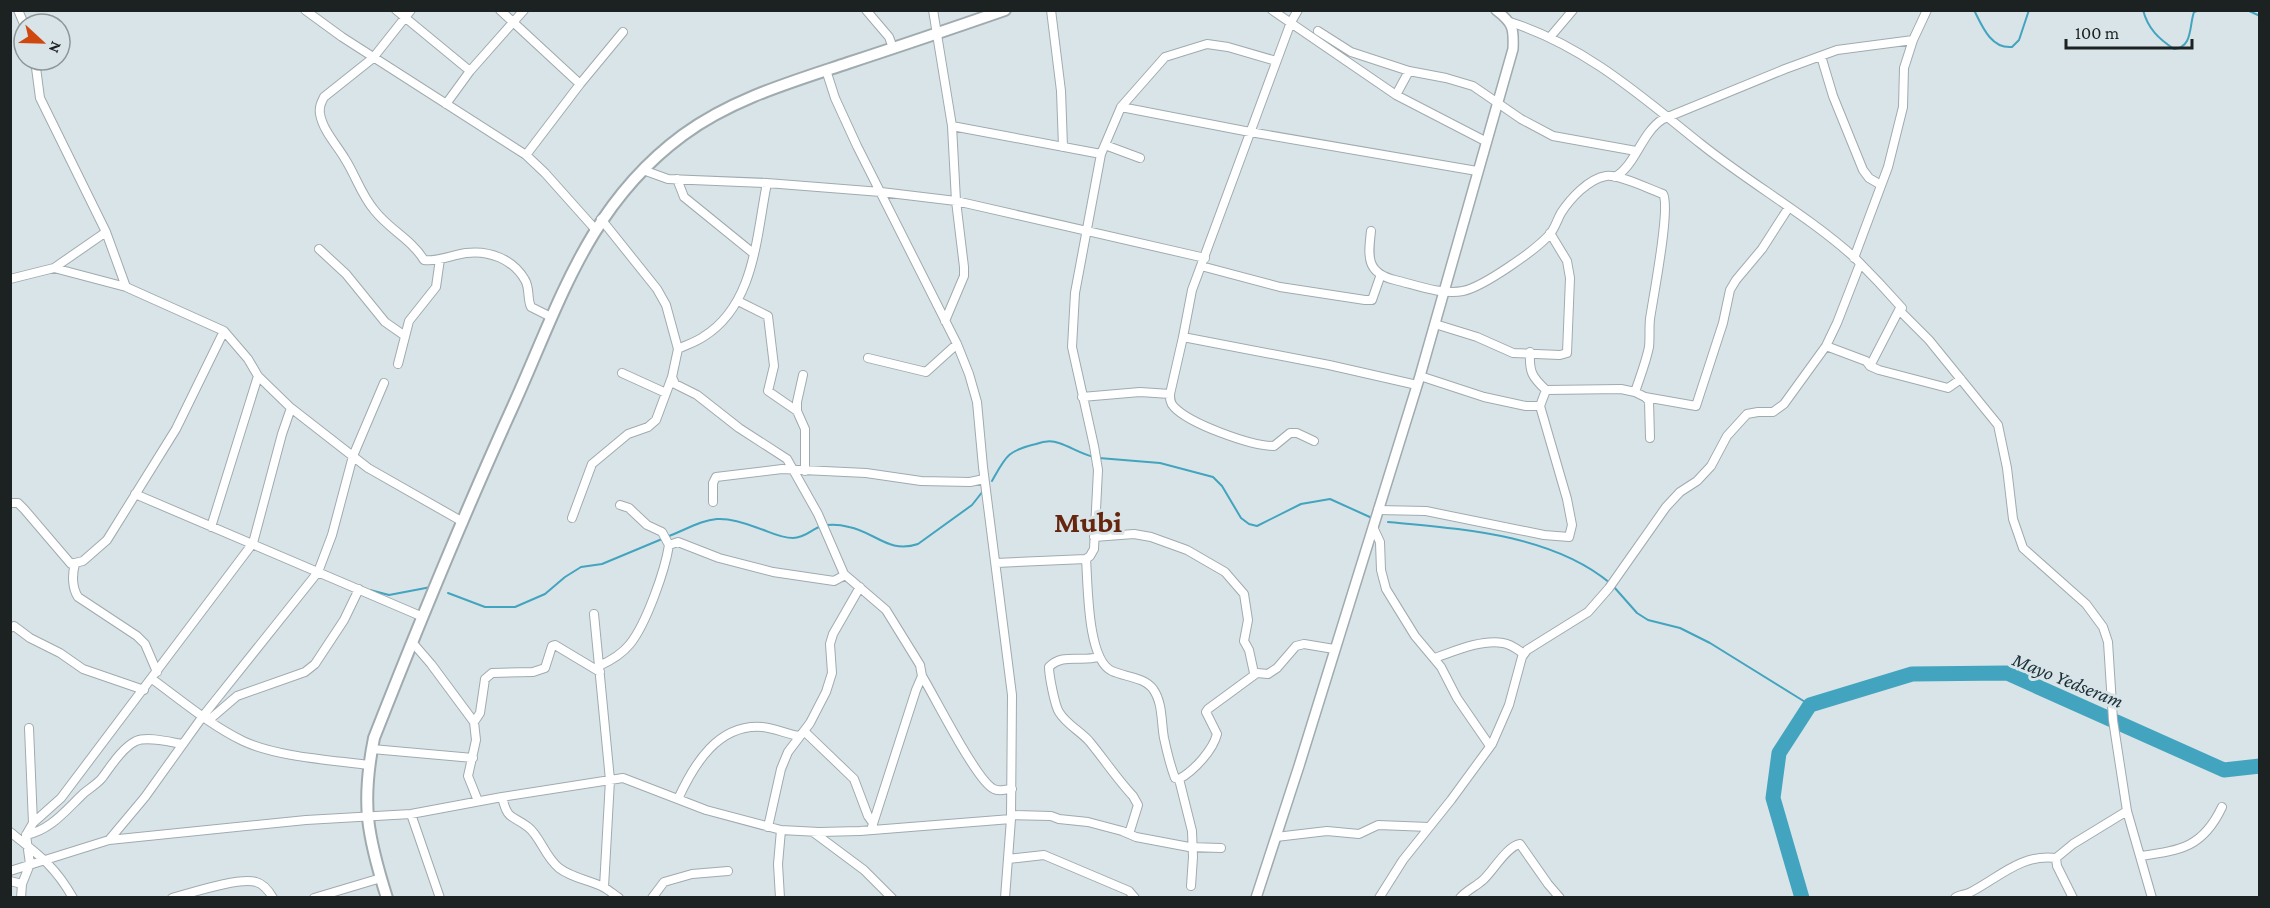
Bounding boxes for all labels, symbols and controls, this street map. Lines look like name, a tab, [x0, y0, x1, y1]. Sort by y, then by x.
north arrow	[12, 12, 72, 72]
scale bar	[2066, 12, 2192, 50]
text: 100 m	[2075, 23, 2120, 43]
text: N	[45, 39, 65, 56]
district label: Mubi	[1054, 505, 1122, 538]
water label: Mayo Yedseram	[2008, 647, 2127, 713]

